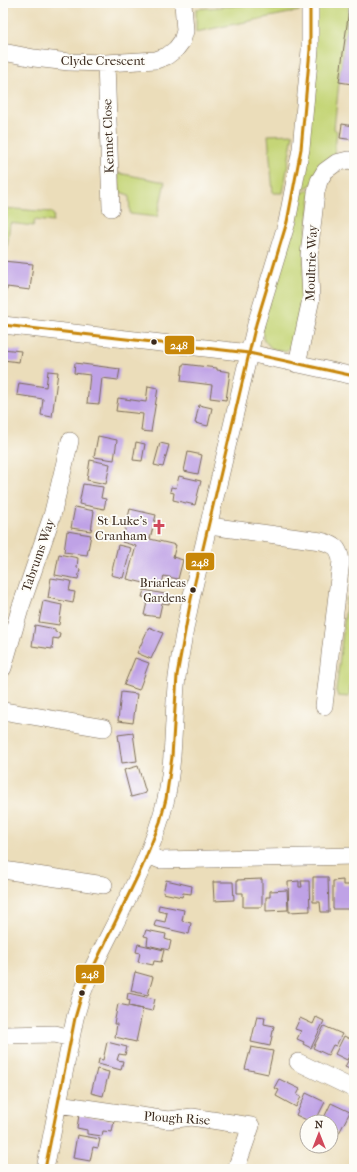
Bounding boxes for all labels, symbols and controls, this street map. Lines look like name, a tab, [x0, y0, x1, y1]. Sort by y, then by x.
street label: Clyde Crescent	[61, 53, 146, 68]
street label: Kennet Close	[99, 98, 117, 174]
street label: Moultrie Way	[302, 223, 320, 302]
line badge: 248	[164, 335, 195, 355]
unlabelled marker	[149, 337, 159, 347]
text: 248	[170, 339, 188, 352]
place label: St Luke's Cranham	[95, 513, 147, 543]
street label: Tabrums Way	[18, 515, 58, 594]
church icon: St Luke's Cranham	[150, 518, 168, 536]
line badge: 248	[185, 552, 215, 571]
text: 248	[191, 556, 209, 569]
place label: Briarleas Gardens	[140, 576, 187, 605]
marker: Briarleas Gardens	[188, 585, 198, 595]
line badge: 248	[75, 964, 105, 984]
text: 248	[81, 968, 99, 981]
unlabelled marker	[77, 988, 87, 998]
street label: Plough Rise	[143, 1108, 211, 1128]
north arrow	[299, 1114, 339, 1154]
text: N	[315, 1118, 324, 1131]

